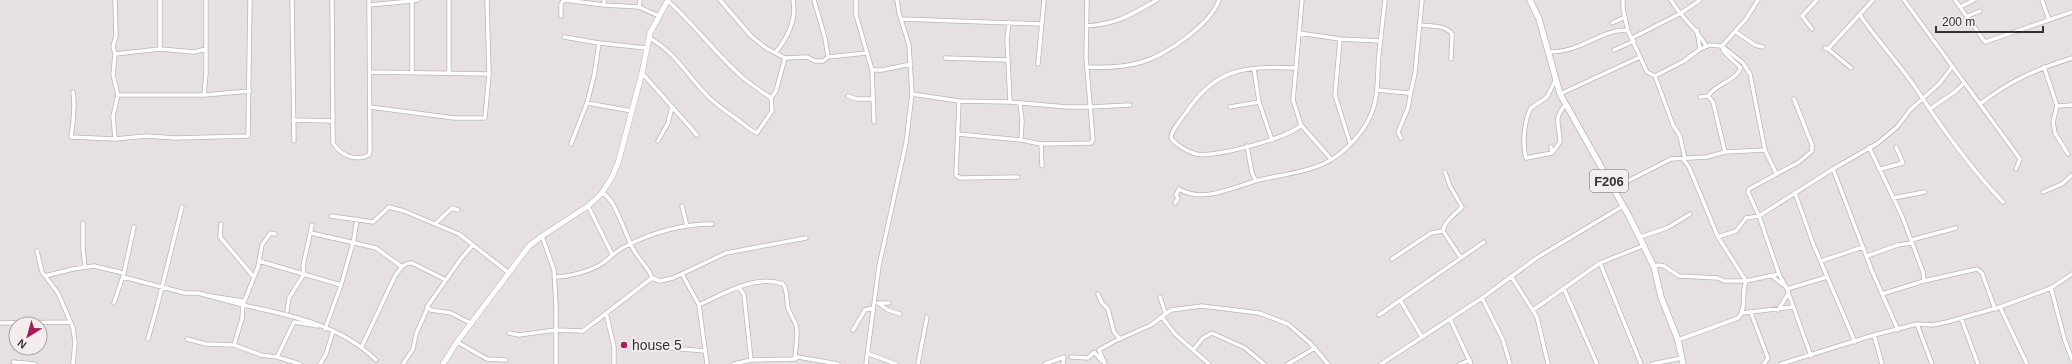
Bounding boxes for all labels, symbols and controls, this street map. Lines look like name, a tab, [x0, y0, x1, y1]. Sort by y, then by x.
scale bar	[1936, 8, 2043, 34]
text: 200 m	[1942, 15, 1975, 29]
road number: F206	[1590, 170, 1628, 192]
north arrow	[8, 316, 48, 356]
text: N	[15, 337, 29, 351]
place label: house 5	[632, 337, 682, 353]
marker: house 5	[619, 340, 629, 350]

